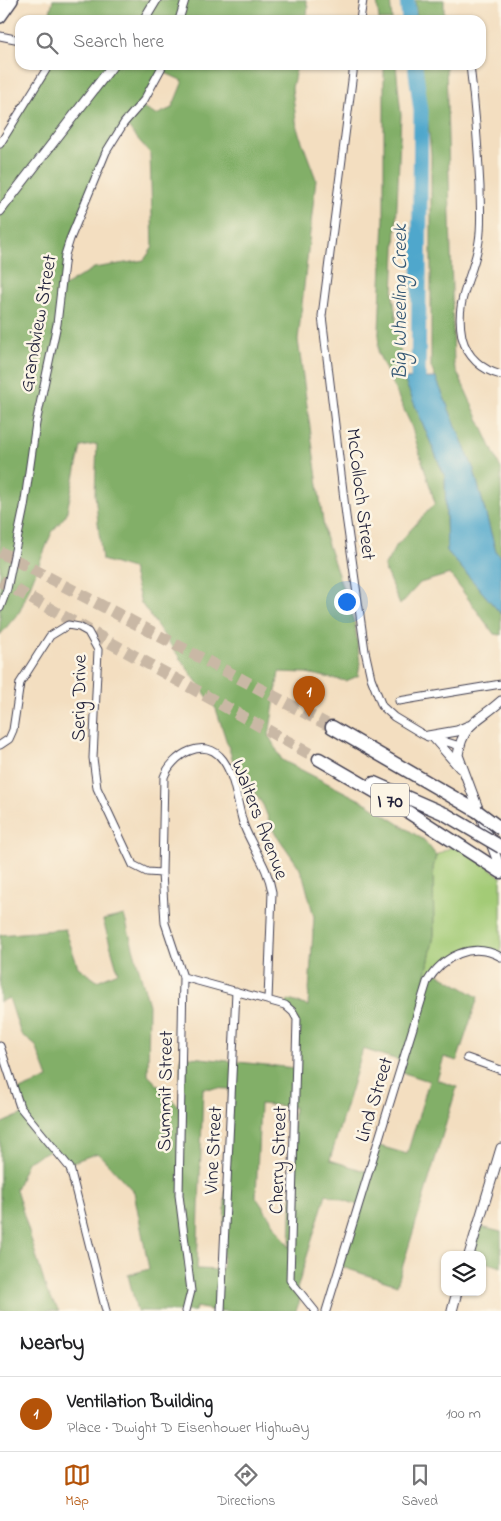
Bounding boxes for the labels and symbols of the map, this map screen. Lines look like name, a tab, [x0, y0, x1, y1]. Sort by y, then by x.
water label: Big Wheeling Creek	[386, 223, 417, 380]
street label: Grandview Street	[13, 252, 66, 395]
street label: McColloch Street	[337, 427, 382, 562]
your location	[334, 589, 360, 615]
street label: Serig Drive	[65, 654, 97, 742]
pin: 1	[293, 676, 325, 717]
street label: Walters Avenue	[222, 756, 295, 884]
road number: I 70	[371, 784, 409, 816]
street label: Summit Street	[151, 1030, 182, 1152]
street label: Lind Street	[349, 1053, 402, 1146]
street label: Vine Street	[198, 1105, 231, 1196]
street label: Cherry Street	[263, 1105, 296, 1215]

